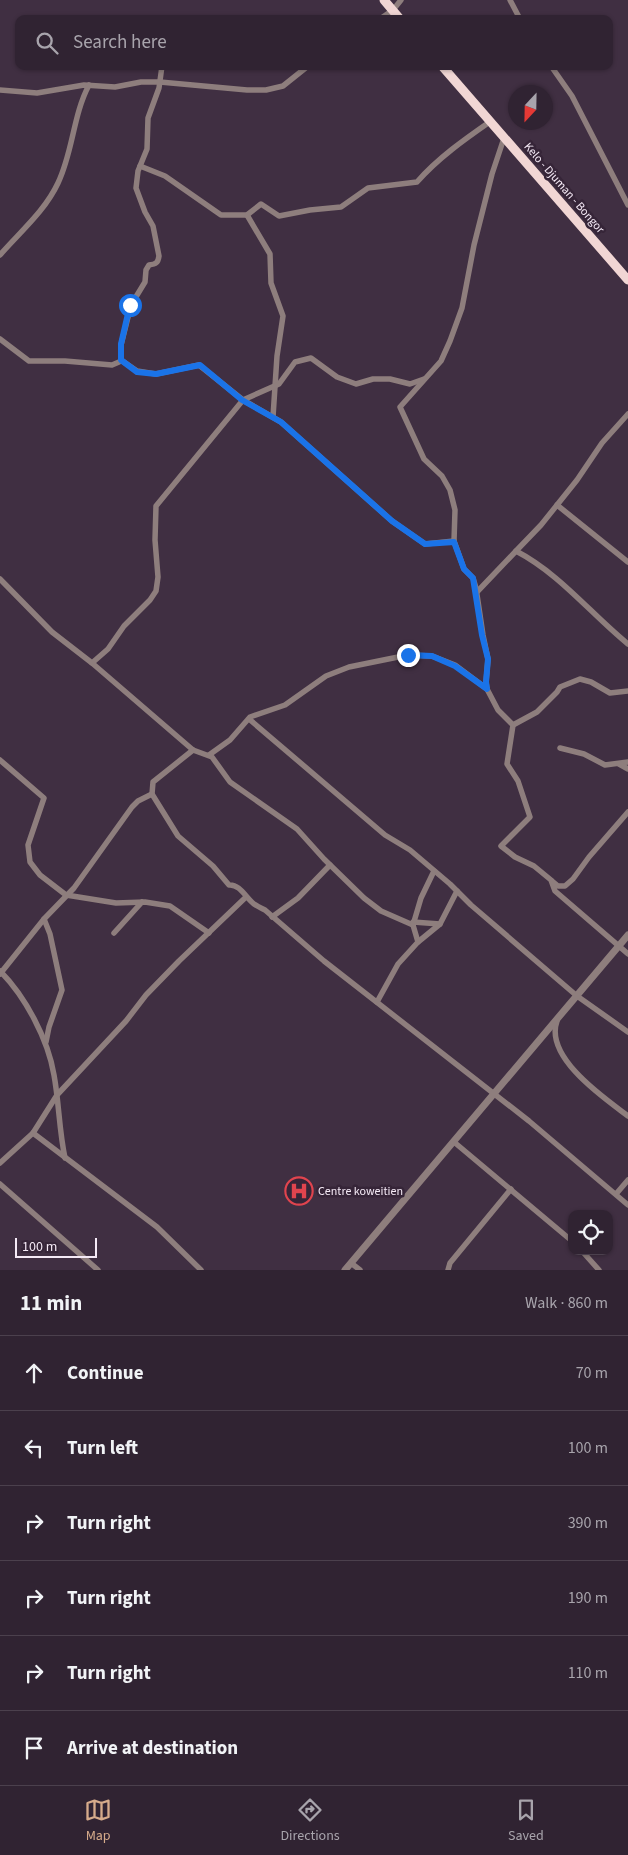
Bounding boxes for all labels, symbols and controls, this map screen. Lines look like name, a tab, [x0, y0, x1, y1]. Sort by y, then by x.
search box	[15, 15, 613, 70]
icon: search	[33, 29, 61, 57]
text: Search here	[73, 29, 167, 56]
north arrow	[508, 85, 553, 130]
street label: Kelo - Djuman - Bongor	[520, 139, 609, 238]
route start	[119, 294, 142, 317]
route end	[397, 644, 420, 667]
hospital icon: Centre koweitien	[284, 1176, 314, 1206]
place label: Centre koweitien	[318, 1183, 403, 1200]
map controls	[568, 1210, 613, 1255]
button: locate	[568, 1210, 613, 1255]
scale bar	[15, 1235, 98, 1258]
text: 100 m	[22, 1237, 57, 1257]
text: 11 min	[20, 1288, 82, 1318]
text: Walk · 860 m	[525, 1292, 608, 1314]
icon: ahead	[20, 1359, 48, 1387]
text: Continue	[67, 1360, 144, 1387]
text: 70 m	[576, 1362, 608, 1384]
icon: left	[20, 1434, 48, 1462]
text: Turn left	[67, 1435, 138, 1462]
text: 100 m	[568, 1437, 608, 1459]
icon: right	[20, 1509, 48, 1537]
text: Turn right	[67, 1510, 151, 1537]
text: 390 m	[568, 1512, 608, 1534]
icon: right	[20, 1584, 48, 1612]
text: Turn right	[67, 1585, 151, 1612]
text: 190 m	[568, 1587, 608, 1609]
icon: right	[20, 1659, 48, 1687]
text: Turn right	[67, 1660, 151, 1687]
text: 110 m	[568, 1662, 608, 1684]
icon: arrive	[20, 1734, 48, 1762]
text: Arrive at destination	[67, 1735, 238, 1762]
tab: Map	[84, 1796, 112, 1846]
tab: Directions	[280, 1796, 340, 1846]
tab: Saved	[508, 1796, 544, 1846]

